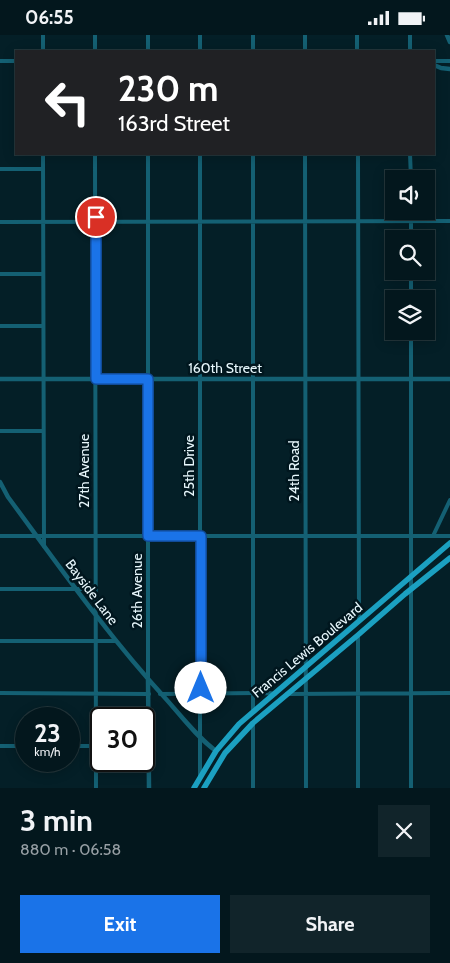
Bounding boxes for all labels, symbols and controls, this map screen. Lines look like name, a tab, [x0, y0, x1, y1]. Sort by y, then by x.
text: 06:55	[25, 6, 74, 29]
text: 230 m	[118, 67, 218, 110]
icon: left	[35, 70, 100, 135]
text: 163rd Street	[118, 110, 230, 137]
map controls	[385, 170, 435, 340]
button: sound	[385, 170, 435, 220]
pin	[75, 196, 117, 238]
icon: arrive	[82, 203, 110, 231]
button: search	[385, 230, 435, 280]
button: layers	[385, 290, 435, 340]
street label: 160th Street	[188, 359, 262, 377]
street label: 27th Avenue	[75, 434, 93, 508]
street label: 25th Drive	[180, 435, 198, 497]
street label: 24th Road	[285, 440, 303, 502]
street label: 26th Avenue	[128, 553, 146, 629]
street label: Bayside Lane	[62, 556, 122, 628]
street label: Francis Lewis Boulevard	[248, 598, 366, 702]
position arrow	[174, 661, 226, 713]
speed limit sign: 30	[90, 707, 155, 772]
text: 23	[34, 718, 61, 748]
text: km/h	[34, 744, 61, 759]
text: 3 min	[20, 802, 93, 839]
button: close	[378, 805, 430, 857]
text: 880 m · 06:58	[20, 840, 121, 859]
button: Exit	[20, 895, 220, 953]
button: Share	[230, 895, 430, 953]

